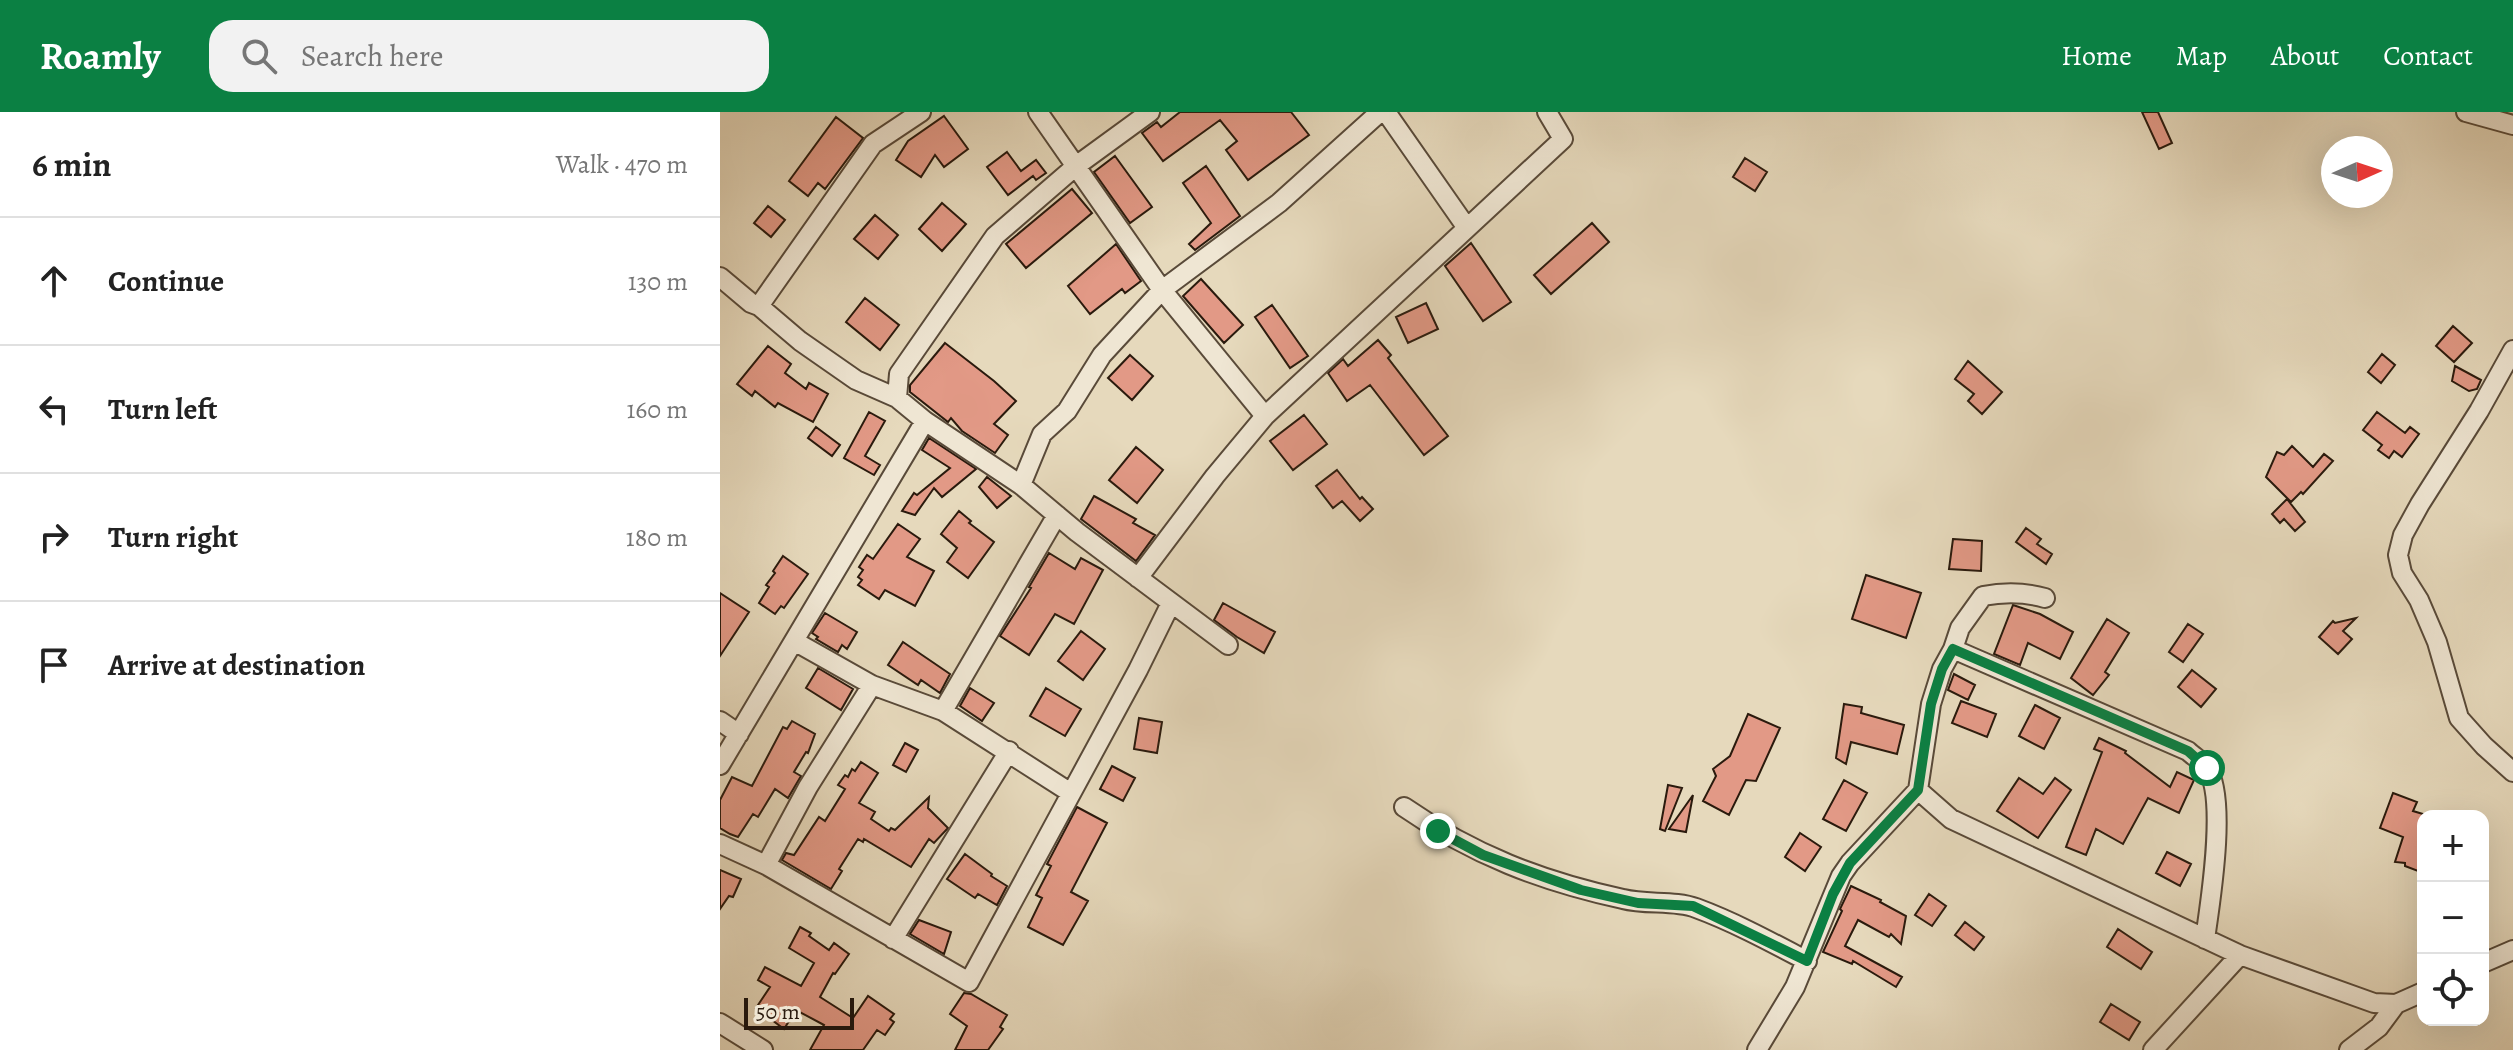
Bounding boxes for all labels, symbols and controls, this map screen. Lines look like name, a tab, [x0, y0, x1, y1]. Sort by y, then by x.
search box	[209, 20, 769, 92]
text: Roamly	[40, 30, 161, 82]
icon: search	[237, 34, 281, 78]
text: Search here	[301, 36, 443, 76]
text: Home	[2061, 37, 2132, 75]
text: Map	[2176, 37, 2227, 75]
text: About	[2271, 37, 2339, 75]
text: Contact	[2383, 37, 2473, 75]
north arrow	[2321, 136, 2393, 208]
text: 6 min	[32, 141, 111, 188]
text: Walk · 470 m	[556, 147, 688, 182]
icon: ahead	[32, 259, 76, 303]
text: Continue	[108, 261, 224, 301]
text: 130 m	[628, 264, 688, 299]
icon: left	[32, 387, 76, 431]
text: Turn left	[108, 389, 217, 429]
text: 160 m	[626, 392, 688, 427]
icon: right	[32, 515, 76, 559]
text: Turn right	[108, 517, 238, 557]
text: 180 m	[626, 520, 688, 555]
icon: arrive	[32, 643, 76, 687]
text: Arrive at destination	[108, 645, 365, 685]
route start	[2189, 750, 2225, 786]
map controls	[2417, 810, 2489, 1026]
button: +	[2417, 810, 2489, 882]
route end	[1420, 813, 1456, 849]
button: −	[2417, 882, 2489, 954]
button: locate	[2417, 954, 2489, 1026]
scale bar	[744, 994, 854, 1030]
text: 50 m	[756, 997, 800, 1027]

